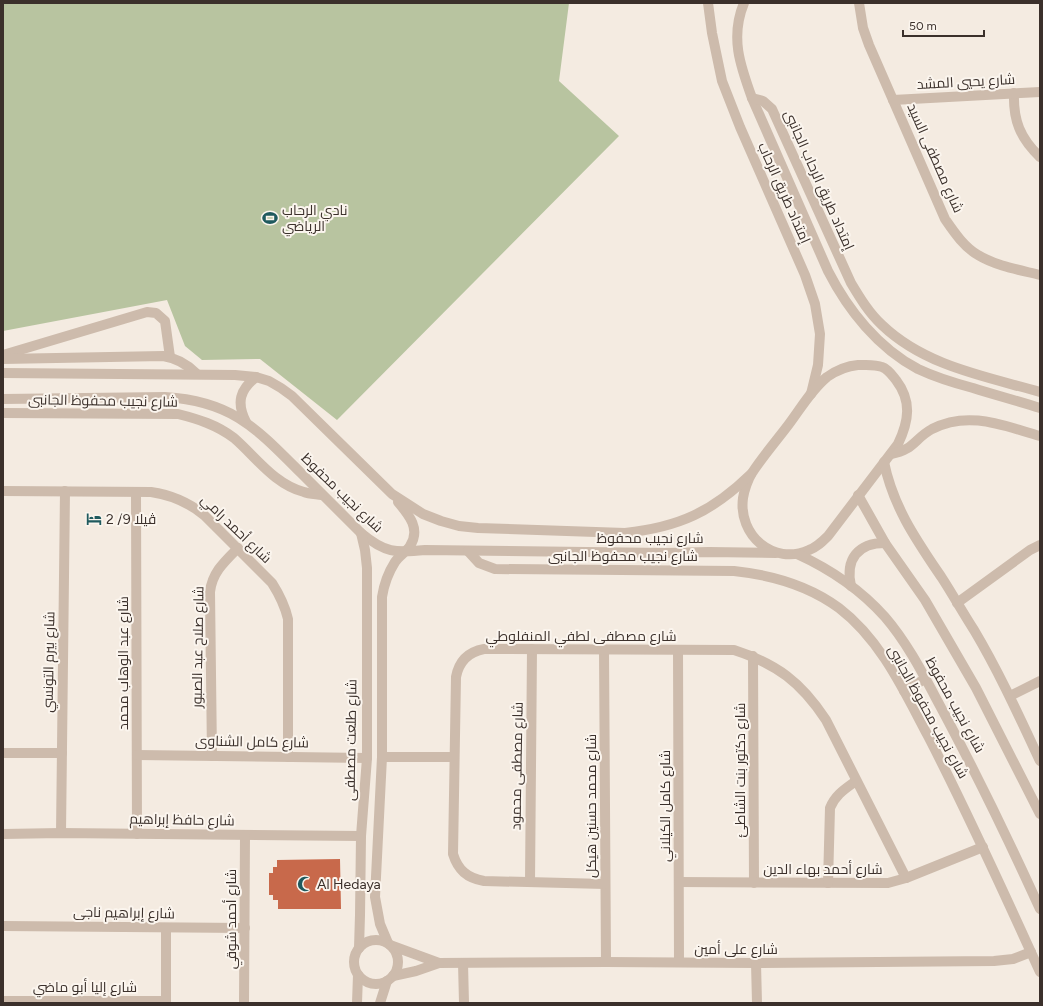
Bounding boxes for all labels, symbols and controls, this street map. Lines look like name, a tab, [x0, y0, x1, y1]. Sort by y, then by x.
scale bar	[903, 12, 984, 38]
text: 50 m	[909, 19, 937, 33]
street label: شارع يحيي المشد	[916, 71, 1016, 93]
street label: شارع مصطفى السيد	[903, 101, 967, 215]
street label: إمتداد طريق الرحاب الجانبى	[781, 107, 857, 253]
street label: إمتداد طريق الرحاب	[754, 140, 814, 246]
place label: نادي الرحاب الرياضي	[282, 202, 347, 237]
sports icon: نادي الرحاب الرياضي	[261, 209, 279, 227]
street label: شارع نجيب محفوظ الجانبى	[28, 391, 178, 411]
street label: شارع نجيب محفوظ	[298, 450, 386, 536]
street label: شارع أحمد رامي	[195, 490, 275, 569]
hotel icon: ڤيلا 9/ 2	[85, 510, 103, 528]
place label: ڤيلا 9/ 2	[106, 511, 156, 528]
street label: شارع نجيب محفوظ	[597, 530, 703, 547]
street label: شارع نجيب محفوظ الجانبى	[548, 548, 698, 565]
street label: شارع صلاح عبد الصبور	[188, 586, 208, 709]
street label: شارع عبد الوهاب محمد	[115, 596, 132, 730]
street label: شارع بيرم التونسي	[40, 611, 60, 713]
street label: شارع مصطفى لطفي المنفلوطي	[485, 628, 677, 648]
street label: شارع نجيب محفوظ الجانبى	[884, 642, 972, 782]
street label: شارع نجيب محفوظ	[922, 654, 988, 756]
street label: شارع طلعت مصطفى	[341, 679, 361, 801]
street label: شارع مصطفى محمود	[507, 702, 527, 830]
street label: شارع دكتور بنت الشاطئ	[732, 703, 749, 837]
street label: شارع كامل الشناوى	[195, 733, 309, 751]
street label: شارع محمد حسنين هيكل	[583, 734, 600, 878]
street label: شارع كامل الكيلاني	[657, 750, 677, 862]
street label: شارع حافظ إبراهيم	[129, 811, 235, 830]
street label: شارع أحمد بهاء الدين	[763, 860, 883, 878]
street label: شارع أحمد شوقي	[222, 869, 243, 969]
mosque icon: Al Hedaya	[296, 875, 314, 893]
place label: Al Hedaya	[317, 876, 381, 893]
street label: شارع إبراهيم ناجى	[73, 904, 175, 923]
street label: شارع على أمين	[694, 940, 778, 958]
street label: شارع إليا أبو ماضي	[33, 978, 137, 998]

